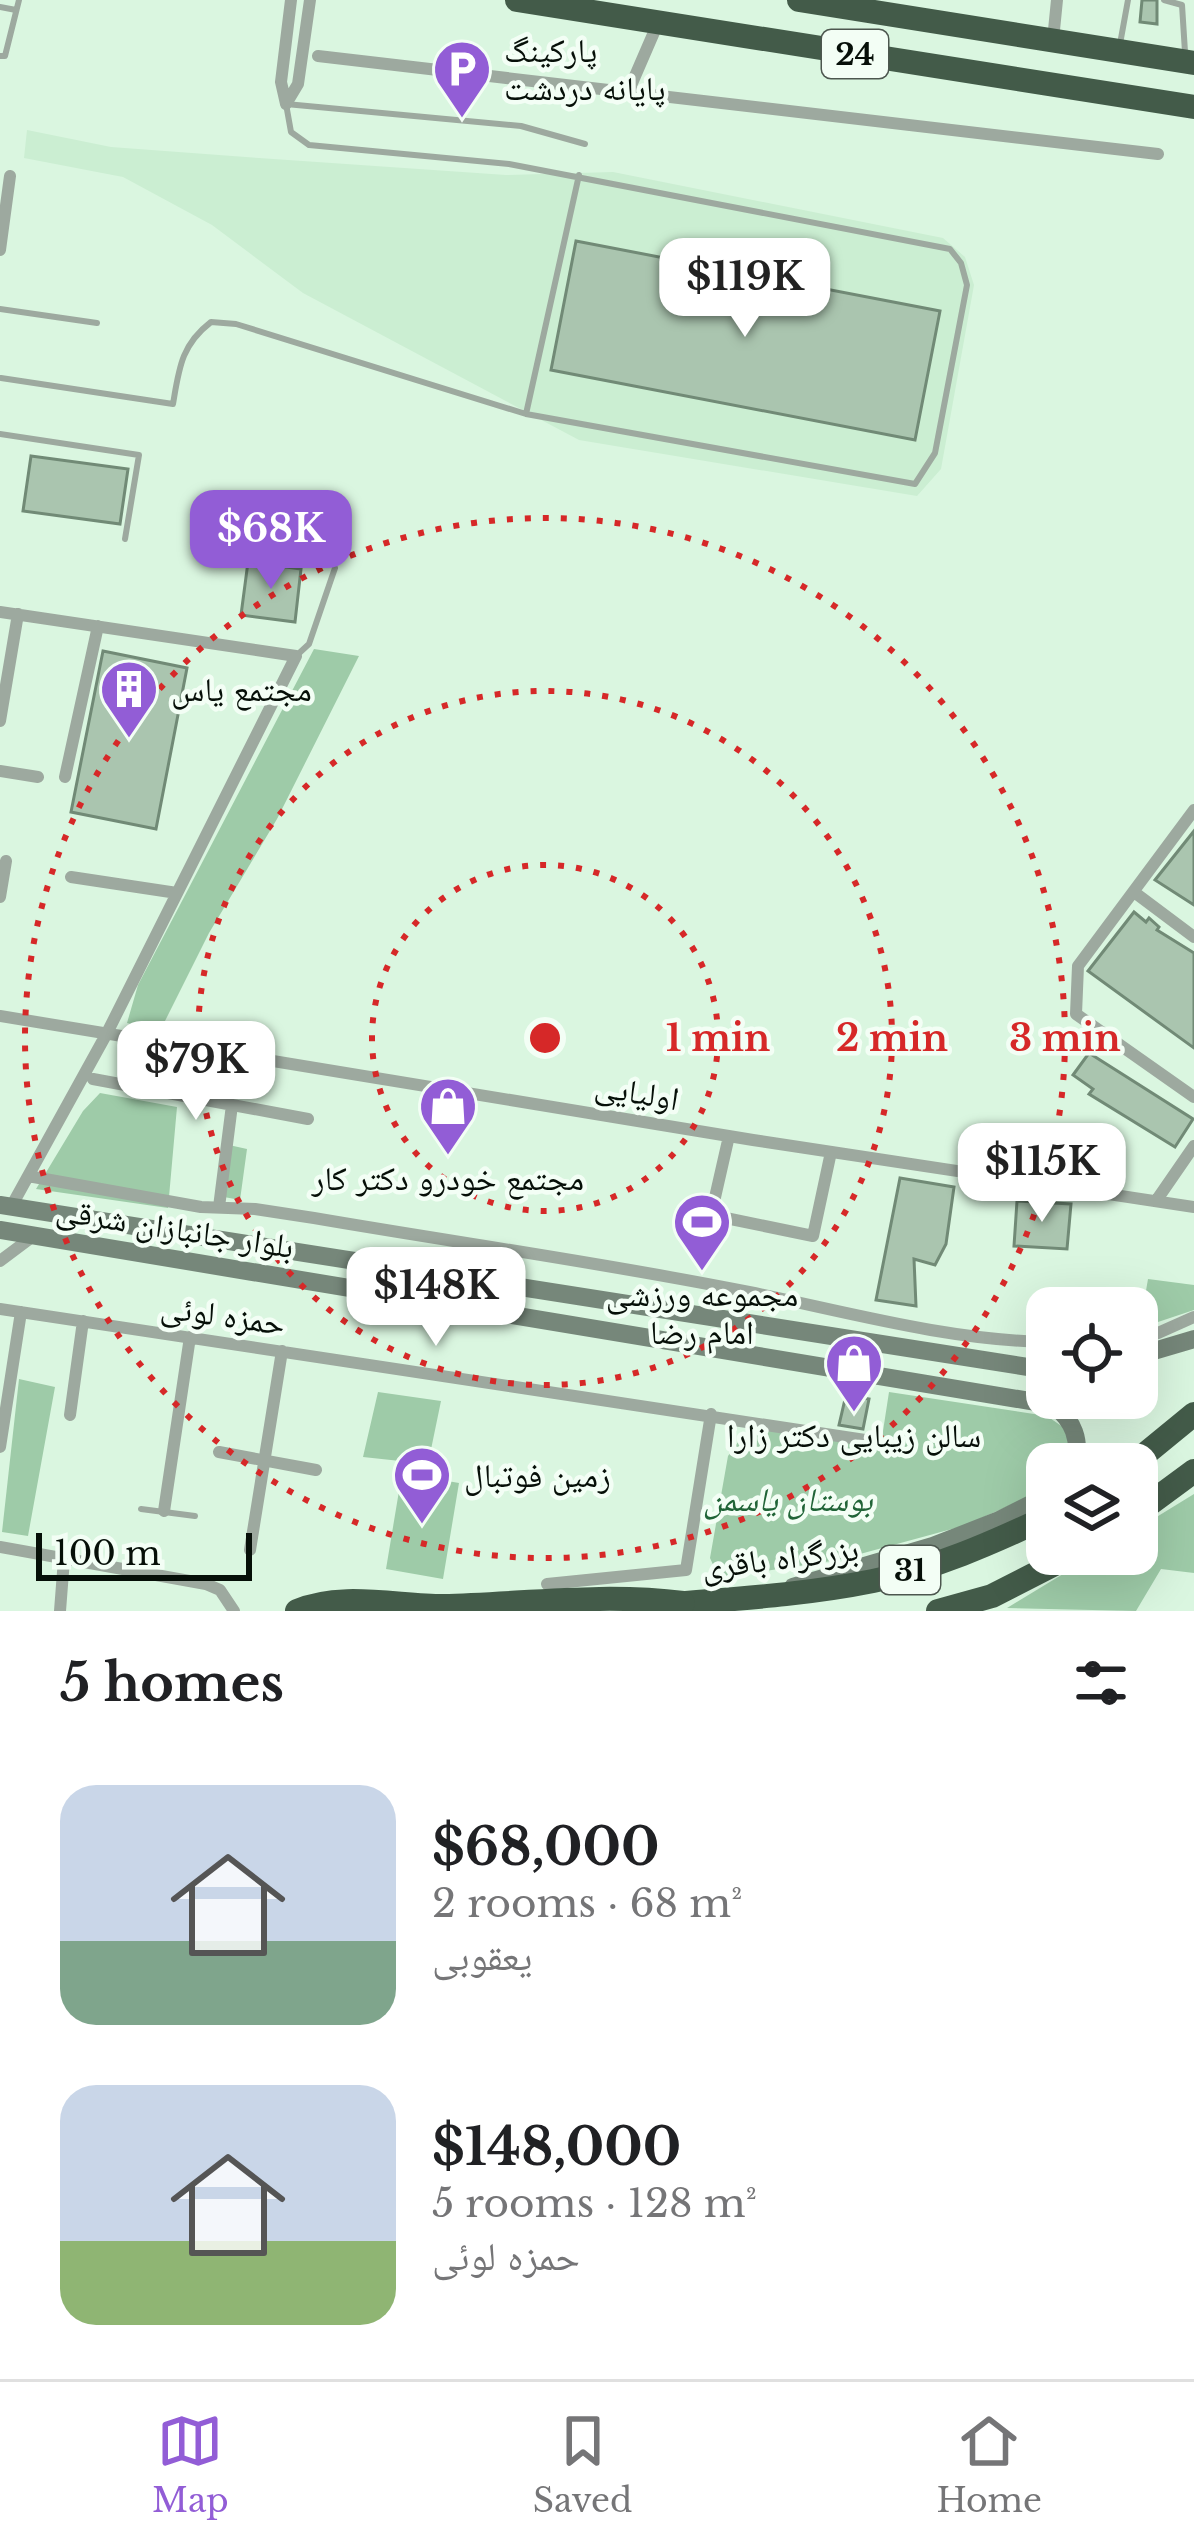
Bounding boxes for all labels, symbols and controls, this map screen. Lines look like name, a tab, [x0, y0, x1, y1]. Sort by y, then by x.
place label: پارکینگ پایانه دردشت	[504, 30, 666, 109]
road number: 24	[822, 30, 888, 78]
parking icon: پارکینگ پایانه دردشت	[431, 38, 493, 120]
pin: $119K	[661, 238, 829, 340]
text: $119K	[686, 252, 804, 301]
pin: $68K	[200, 490, 342, 592]
text: $68K	[217, 504, 325, 553]
building icon: مجتمع یاس	[98, 658, 160, 740]
place label: مجتمع یاس	[171, 669, 312, 711]
text: 1 min	[666, 1016, 770, 1061]
text: 2 min	[836, 1016, 948, 1061]
text: 3 min	[1009, 1016, 1121, 1061]
centre of rings	[524, 1017, 566, 1059]
pin: $79K	[125, 1021, 267, 1123]
text: $79K	[144, 1035, 248, 1084]
street label: اولیایی	[592, 1064, 682, 1120]
shop icon: مجتمع خودرو دکتر کار	[417, 1075, 479, 1157]
pin: $115K	[958, 1123, 1126, 1225]
text: $115K	[985, 1137, 1099, 1186]
place label: مجتمع خودرو دکتر کار	[311, 1158, 584, 1200]
street label: بلوار جانبازان شرقی	[53, 1189, 297, 1267]
sports icon: مجموعه ورزشی امام رضا	[671, 1191, 733, 1273]
pin: $148K	[352, 1247, 520, 1349]
text: $148K	[374, 1261, 498, 1310]
place label: مجموعه ورزشی امام رضا	[606, 1274, 798, 1354]
street label: حمزه لوئی	[158, 1286, 288, 1344]
map controls	[1026, 1287, 1158, 1575]
button: locate	[1026, 1287, 1158, 1419]
shop icon: سالن زیبایی دکتر زارا	[823, 1332, 885, 1414]
place label: سالن زیبایی دکتر زارا	[727, 1415, 981, 1456]
button: layers	[1026, 1443, 1158, 1575]
sports icon: زمین فوتبال	[391, 1444, 453, 1526]
place label: زمین فوتبال	[464, 1455, 611, 1496]
park label: بوستان یاسمن	[703, 1479, 874, 1520]
scale bar	[36, 1527, 252, 1580]
street label: بزرگراه باقری	[699, 1528, 861, 1588]
text: 100 m	[54, 1533, 161, 1574]
road number: 31	[880, 1546, 940, 1594]
icon: filters	[1068, 1650, 1134, 1716]
text: 5 homes	[60, 1652, 284, 1715]
text: $68,000	[432, 1816, 659, 1879]
icon: home	[156, 1833, 300, 1977]
text: 2 rooms · 68 m²	[432, 1879, 742, 1928]
text: یعقوبی	[432, 1932, 532, 1981]
text: $148,000	[432, 2116, 681, 2179]
icon: home	[156, 2133, 300, 2277]
text: 5 rooms · 128 m²	[432, 2179, 757, 2228]
text: حمزه لوئی	[432, 2232, 580, 2281]
tab: Map	[152, 2408, 229, 2521]
tab: Saved	[533, 2408, 632, 2521]
tab: Home	[936, 2408, 1042, 2521]

